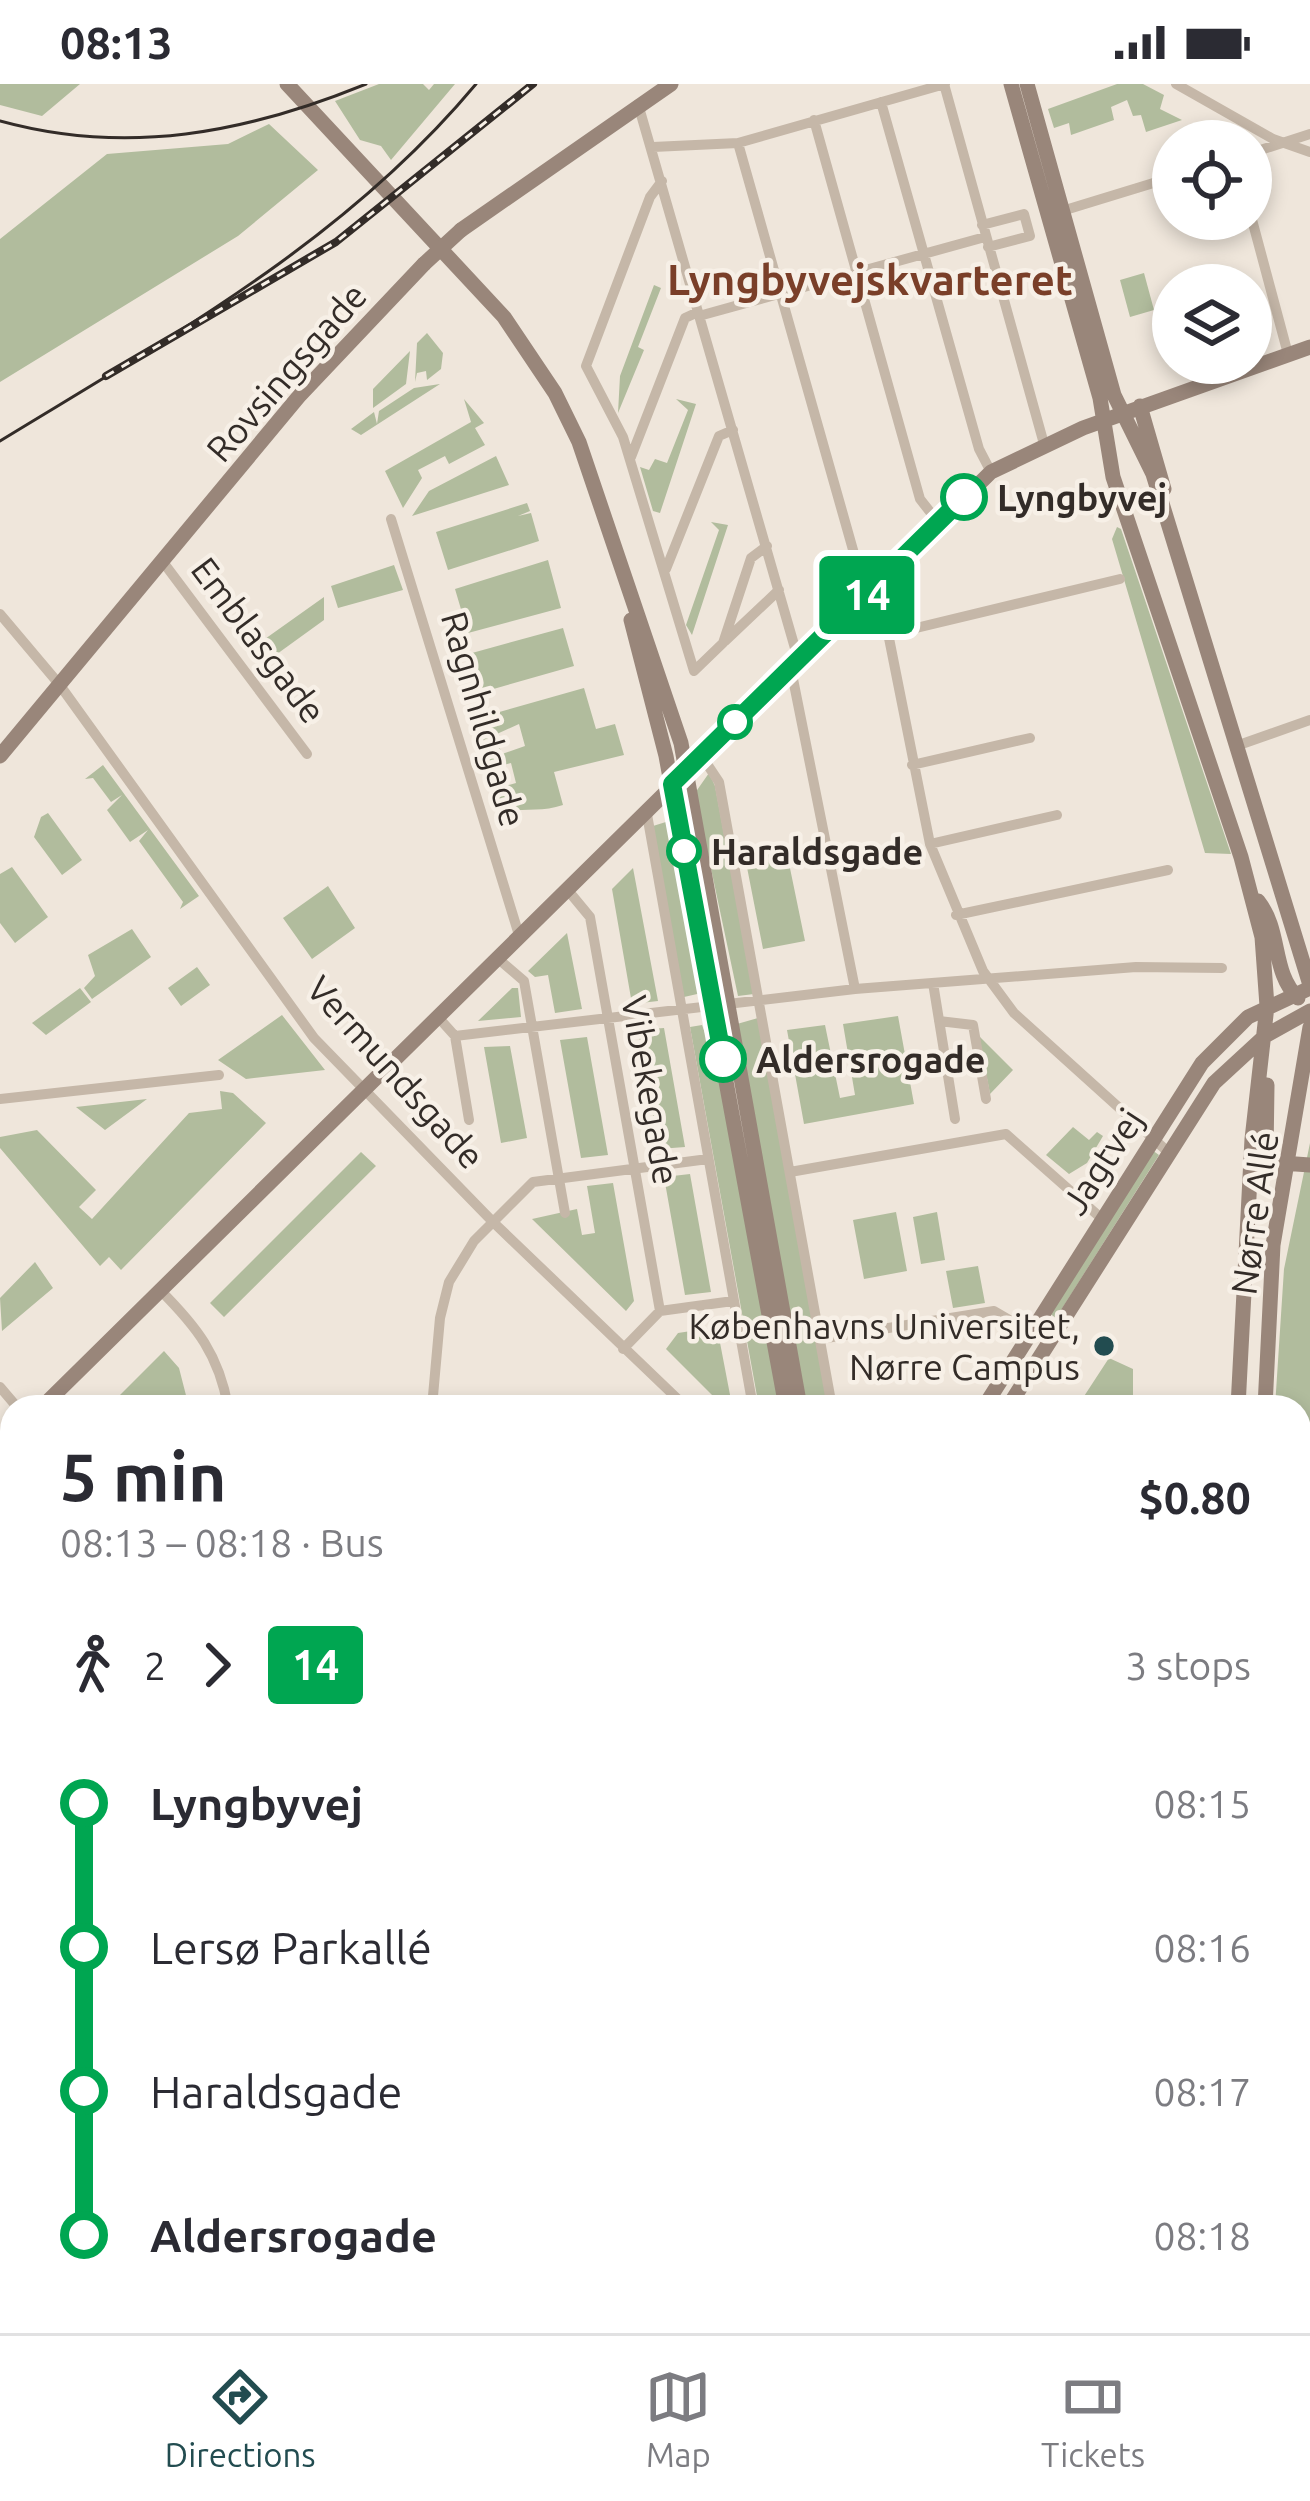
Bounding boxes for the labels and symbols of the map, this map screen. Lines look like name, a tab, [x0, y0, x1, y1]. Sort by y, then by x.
district label: Lyngbyvejskvarteret	[667, 256, 1073, 303]
street label: Rovsingsgade	[198, 275, 374, 469]
marker: Lyngbyvej	[942, 475, 986, 519]
place label: Lyngbyvej	[997, 477, 1167, 518]
street label: Emblasgade	[184, 549, 334, 731]
line badge: 14	[813, 556, 921, 634]
street label: Ragnhildgade	[434, 607, 534, 831]
unlabelled marker	[719, 706, 751, 738]
place label: Haraldsgade	[711, 831, 923, 872]
marker: Haraldsgade	[668, 835, 700, 867]
street label: Vermundsgade	[299, 968, 493, 1176]
street label: Vibekegade	[614, 992, 688, 1188]
marker: Aldersrogade	[701, 1037, 745, 1081]
place label: Aldersrogade	[756, 1039, 986, 1080]
street label: Jagtvej	[1053, 1101, 1151, 1221]
street label: Nørre Allé	[1222, 1129, 1286, 1297]
place label: Københavns Universitet, Nørre Campus	[688, 1305, 1080, 1387]
marker: Københavns Universitet, Nørre Campus	[1091, 1333, 1117, 1359]

